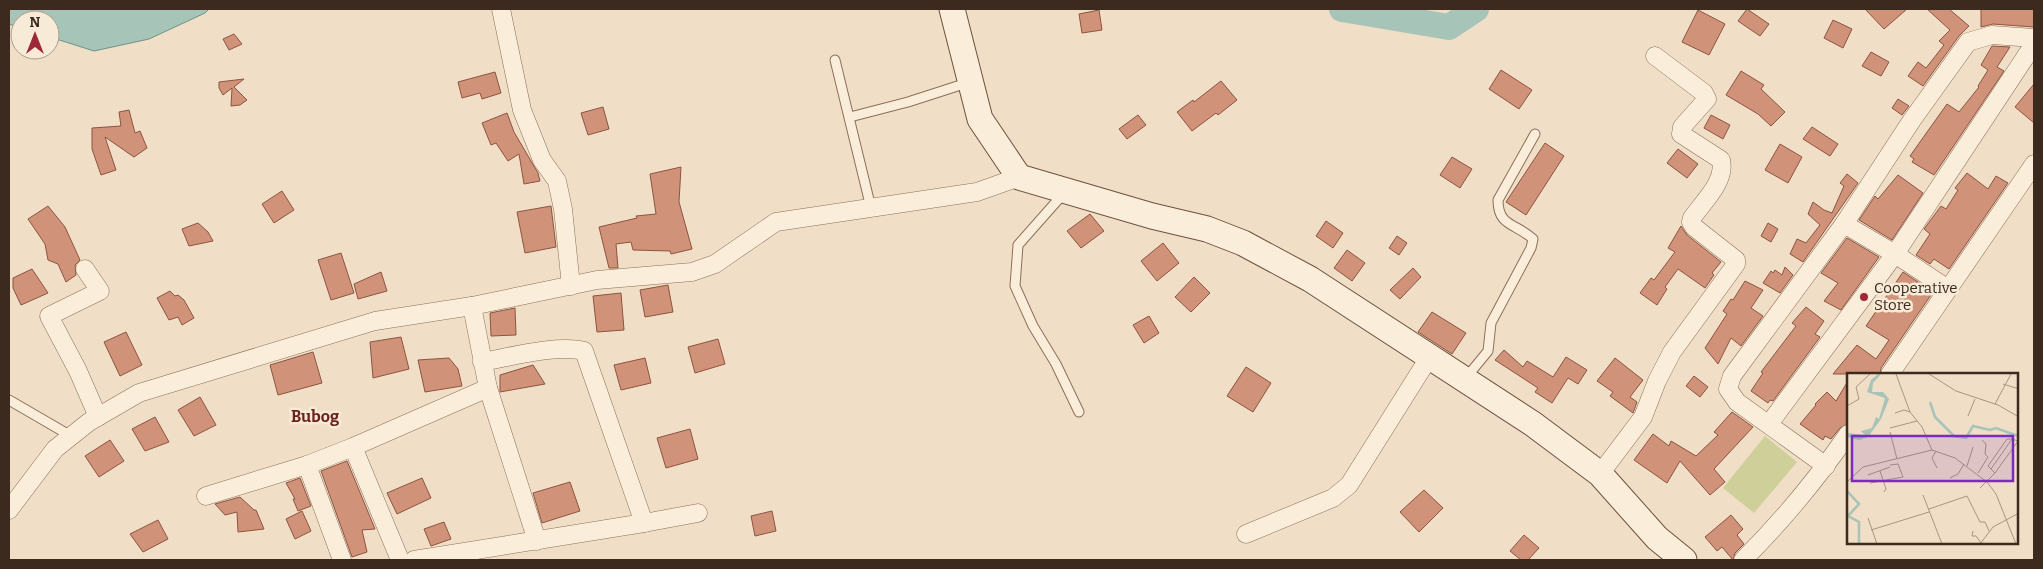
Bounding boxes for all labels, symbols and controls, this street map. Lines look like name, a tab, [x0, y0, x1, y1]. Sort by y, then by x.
north arrow	[10, 10, 60, 60]
text: N	[30, 14, 41, 31]
place label: Cooperative Store	[1874, 279, 1957, 314]
marker: Cooperative Store	[1858, 291, 1870, 303]
inset map	[1847, 373, 2018, 544]
district label: Bubog	[291, 407, 339, 426]

